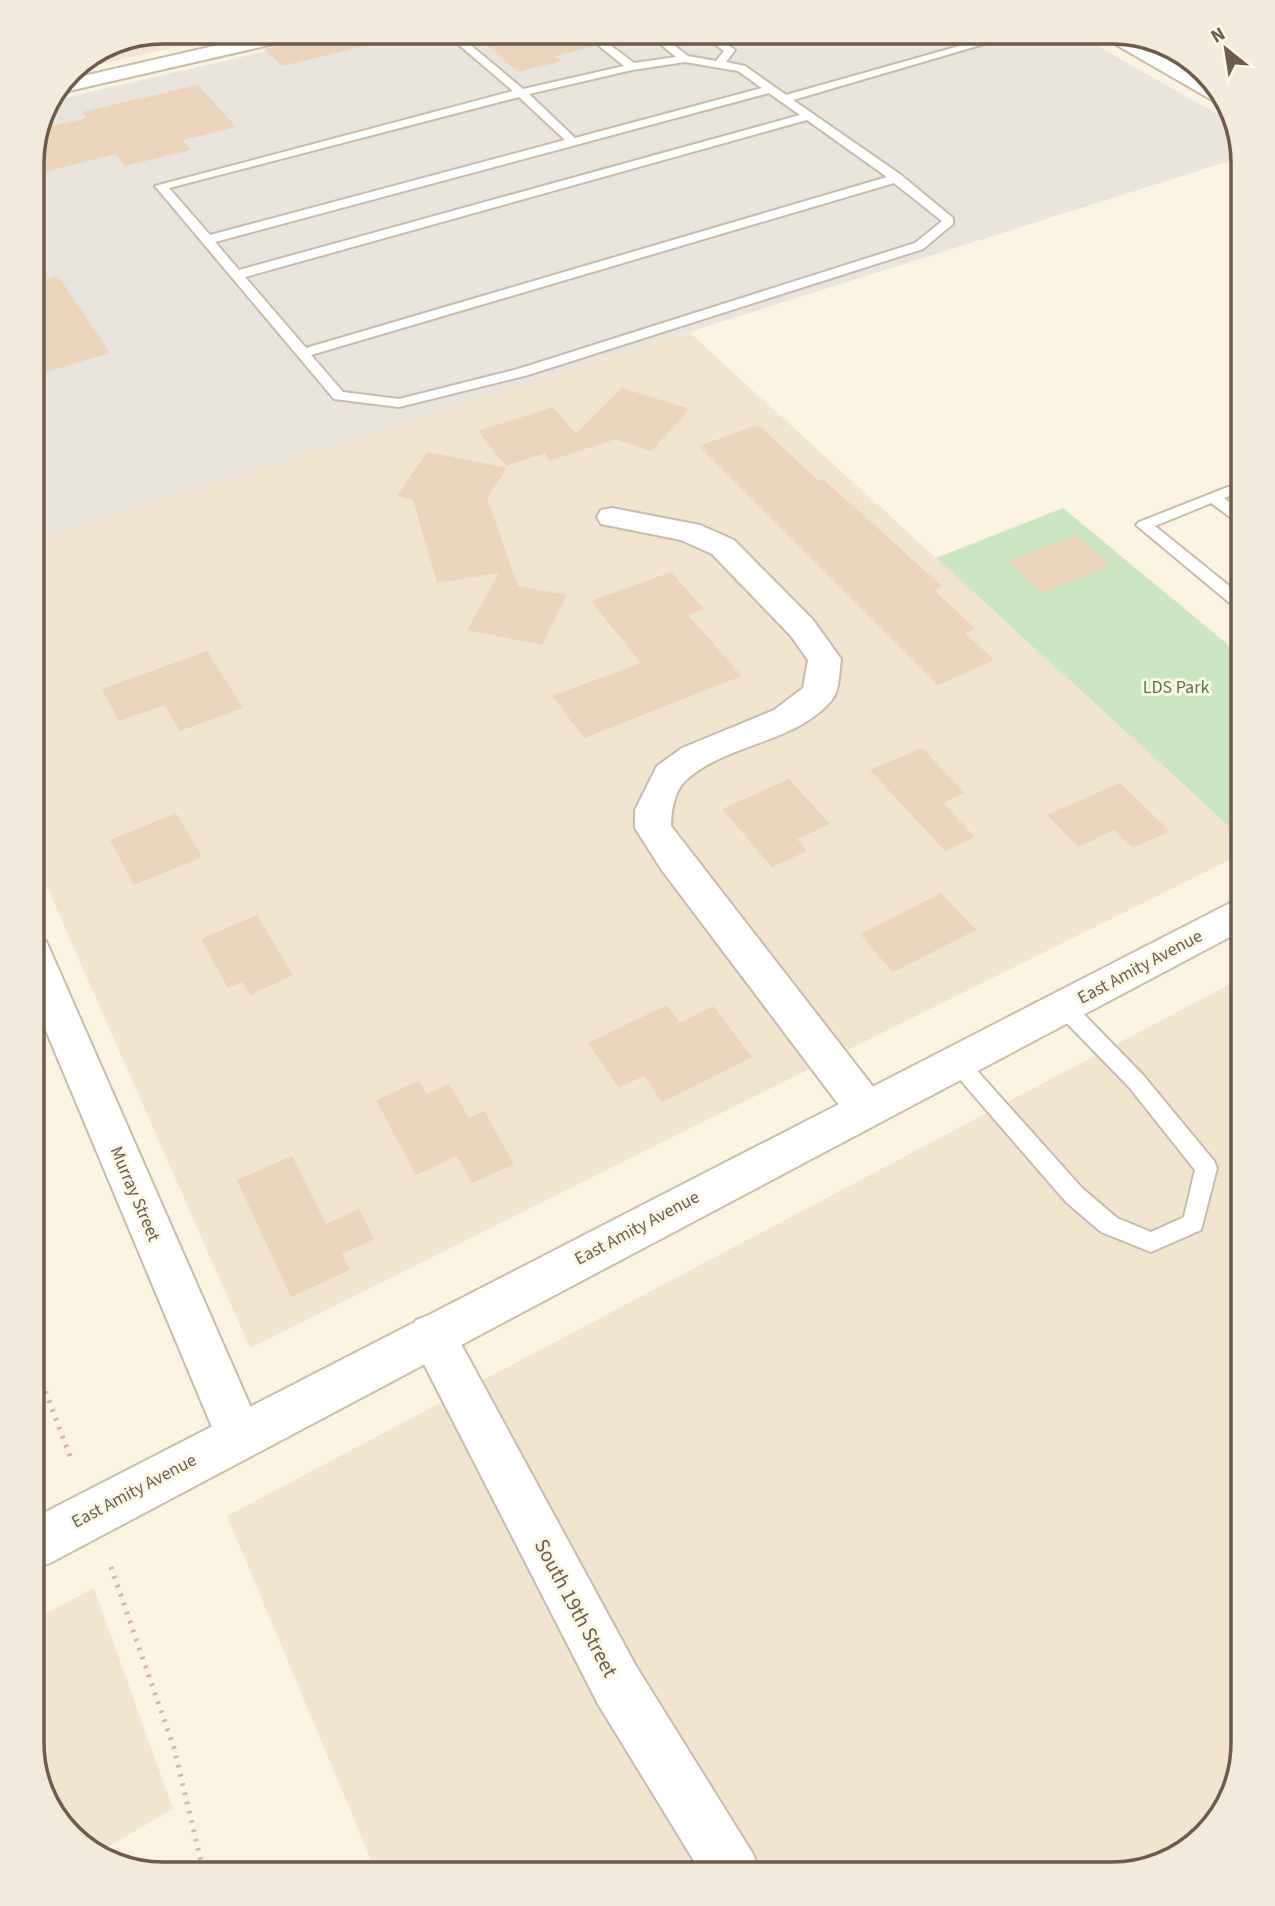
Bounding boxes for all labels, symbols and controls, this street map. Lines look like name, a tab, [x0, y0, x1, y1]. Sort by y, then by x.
north arrow	[1191, 14, 1261, 84]
text: N	[1206, 21, 1230, 50]
park label: LDS Park	[1143, 675, 1209, 700]
street label: East Amity Avenue	[1073, 924, 1207, 1010]
street label: Murray Street	[104, 1143, 166, 1245]
street label: East Amity Avenue	[570, 1185, 704, 1271]
street label: East Amity Avenue	[67, 1448, 201, 1534]
street label: South 19th Street	[527, 1533, 625, 1683]

